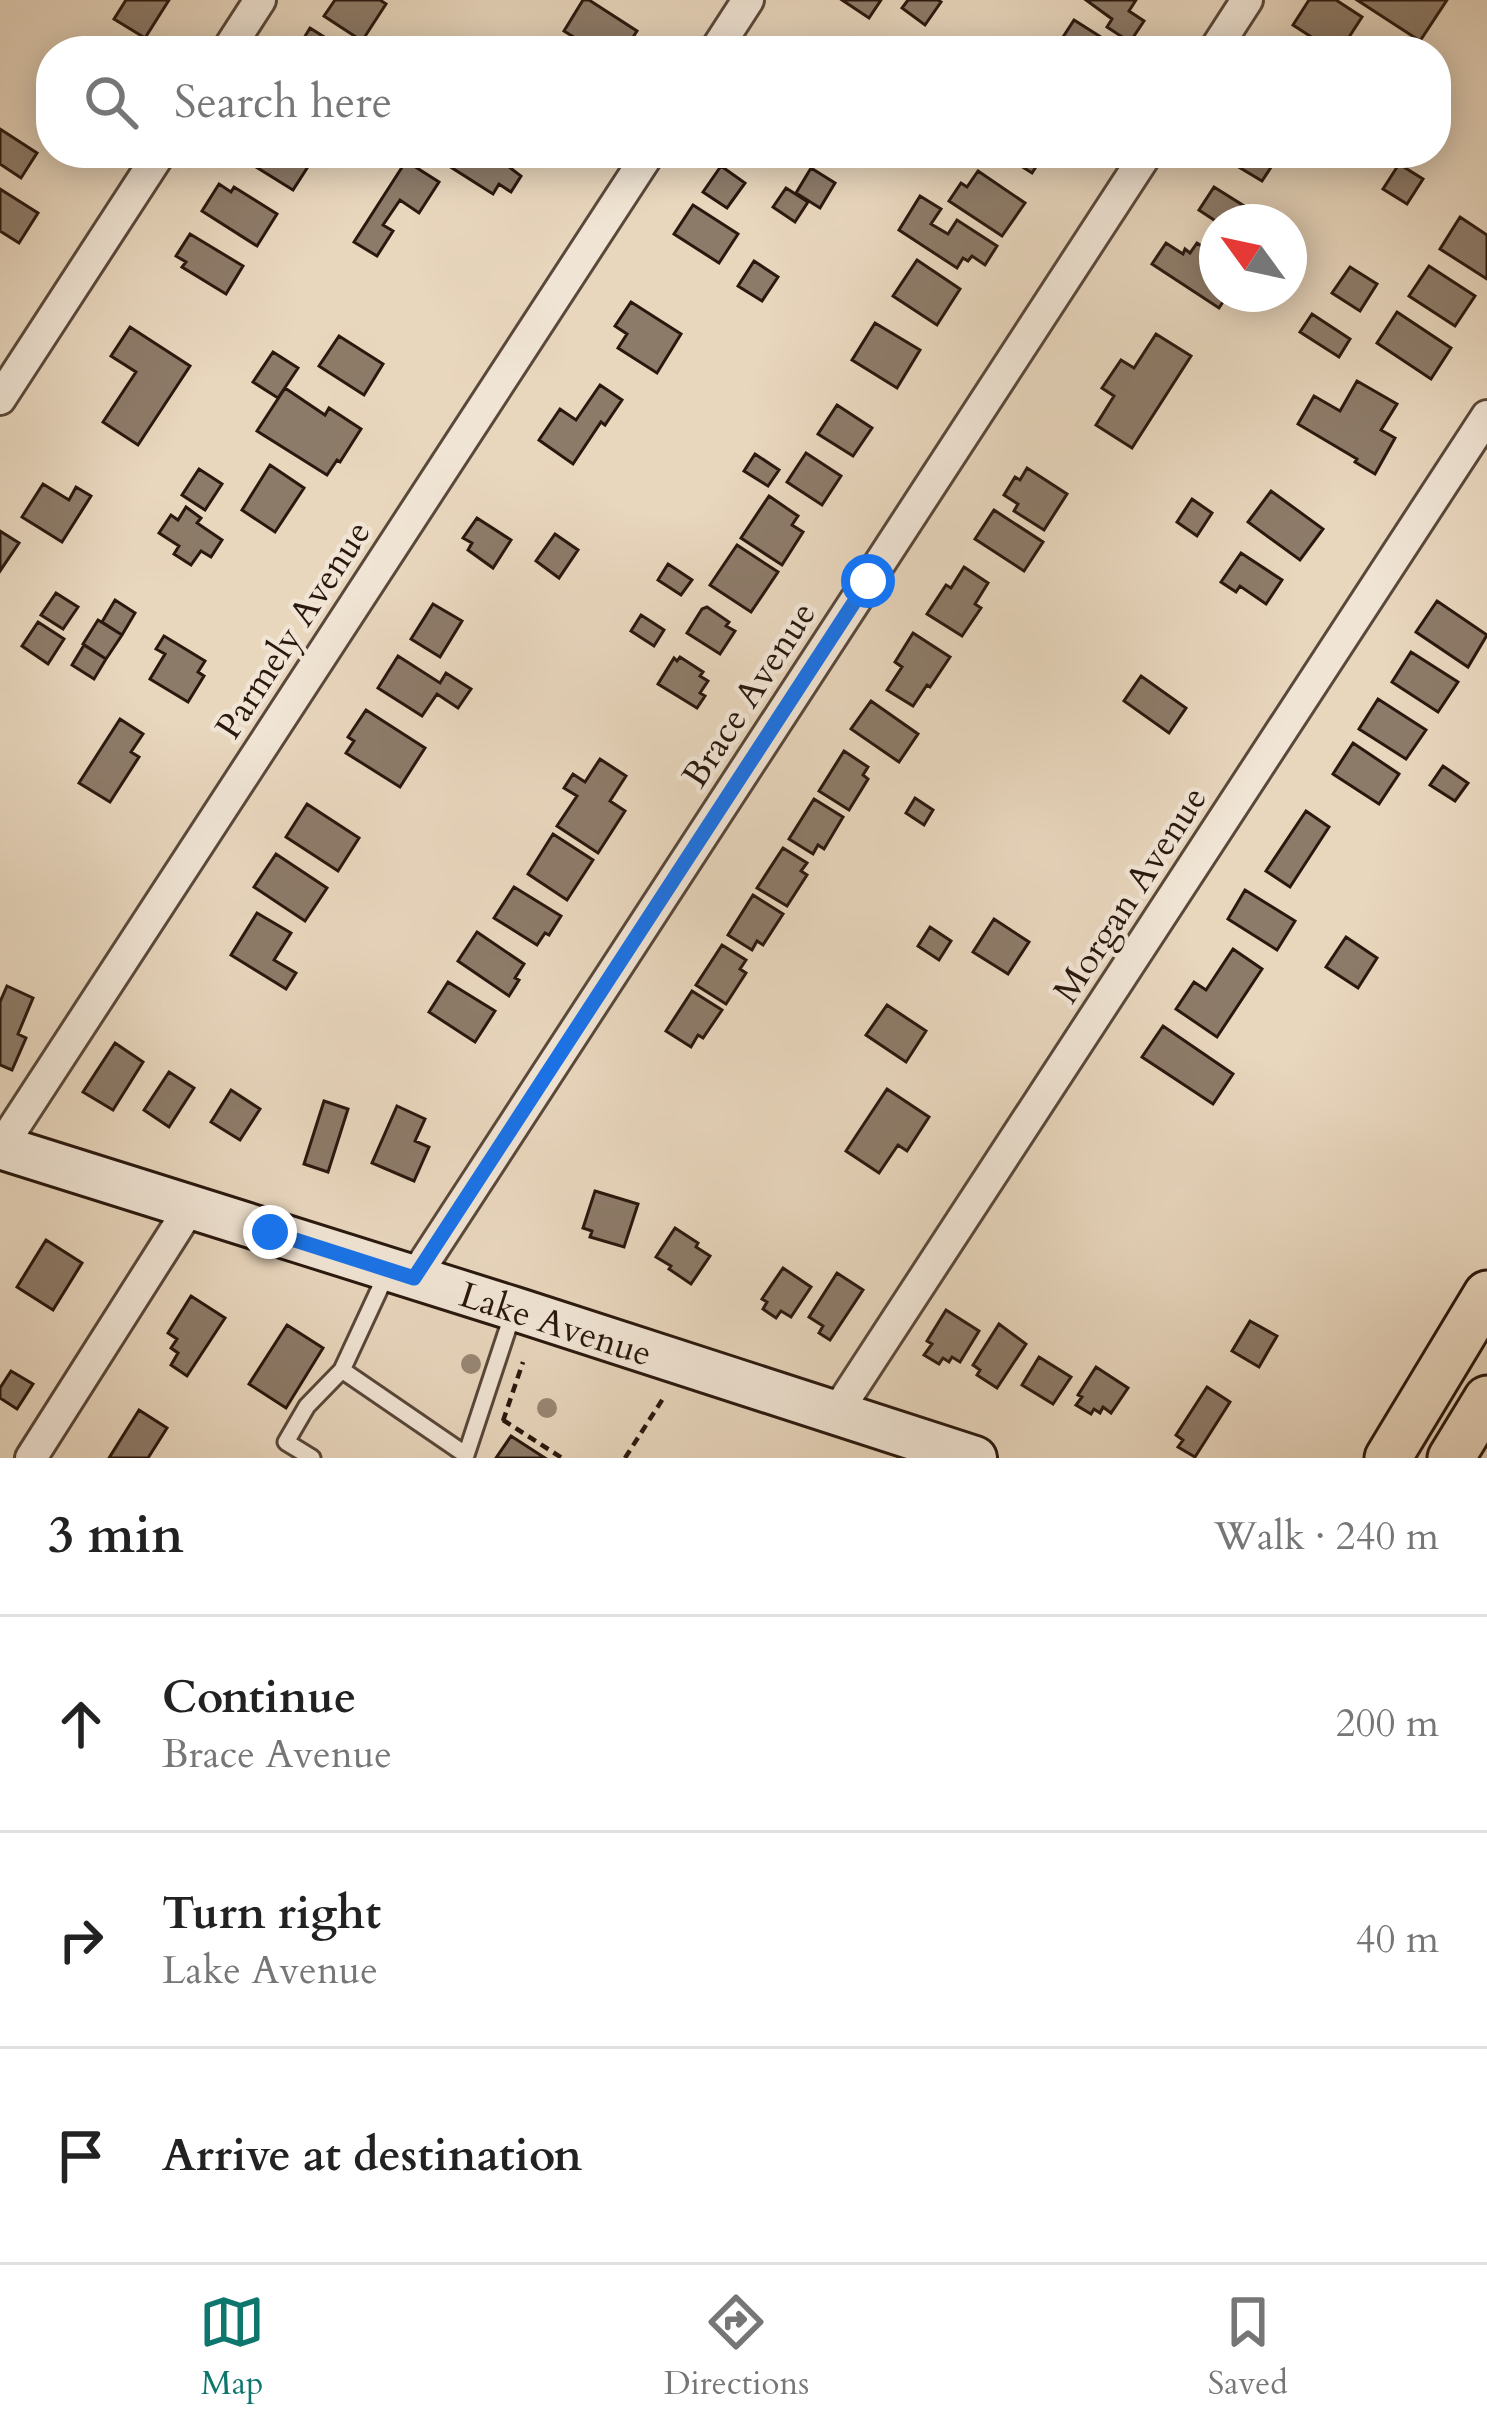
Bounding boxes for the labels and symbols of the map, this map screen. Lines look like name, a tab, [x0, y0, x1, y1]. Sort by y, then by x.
north arrow	[1199, 204, 1307, 312]
street label: Parmely Avenue	[204, 511, 382, 749]
route start	[841, 554, 895, 608]
street label: Brace Avenue	[671, 592, 828, 797]
street label: Morgan Avenue	[1042, 777, 1219, 1013]
route end	[243, 1205, 297, 1259]
street label: Lake Avenue	[453, 1270, 658, 1379]

